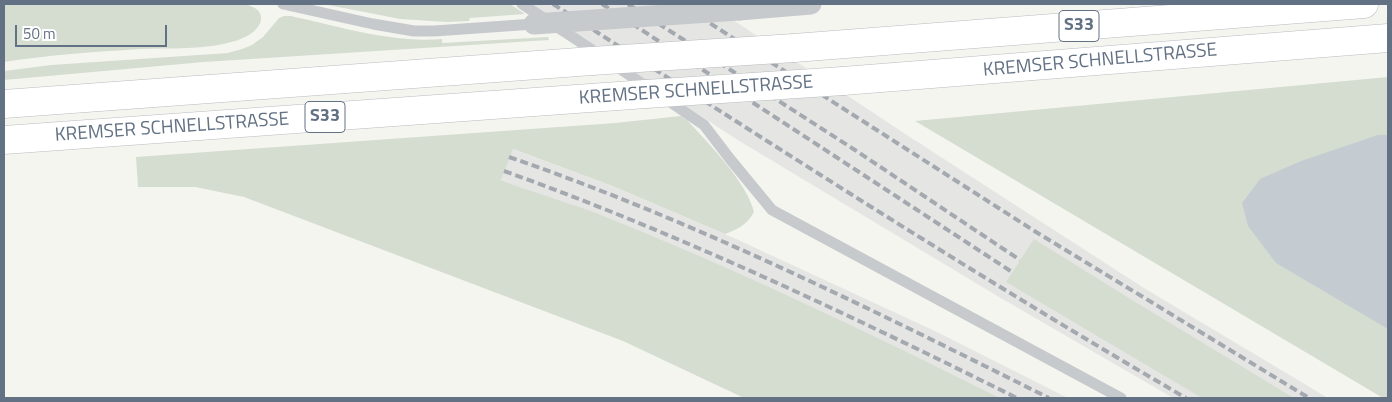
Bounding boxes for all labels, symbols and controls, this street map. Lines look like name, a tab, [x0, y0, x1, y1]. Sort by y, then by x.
road number: S33	[1059, 10, 1099, 42]
scale bar	[18, 15, 170, 47]
text: 50 m	[23, 22, 56, 45]
street label: KREMSER SCHNELLSTRASSE	[982, 39, 1218, 83]
street label: KREMSER SCHNELLSTRASSE	[578, 71, 814, 111]
road number: S33	[305, 101, 345, 132]
street label: KREMSER SCHNELLSTRASSE	[54, 108, 290, 148]

